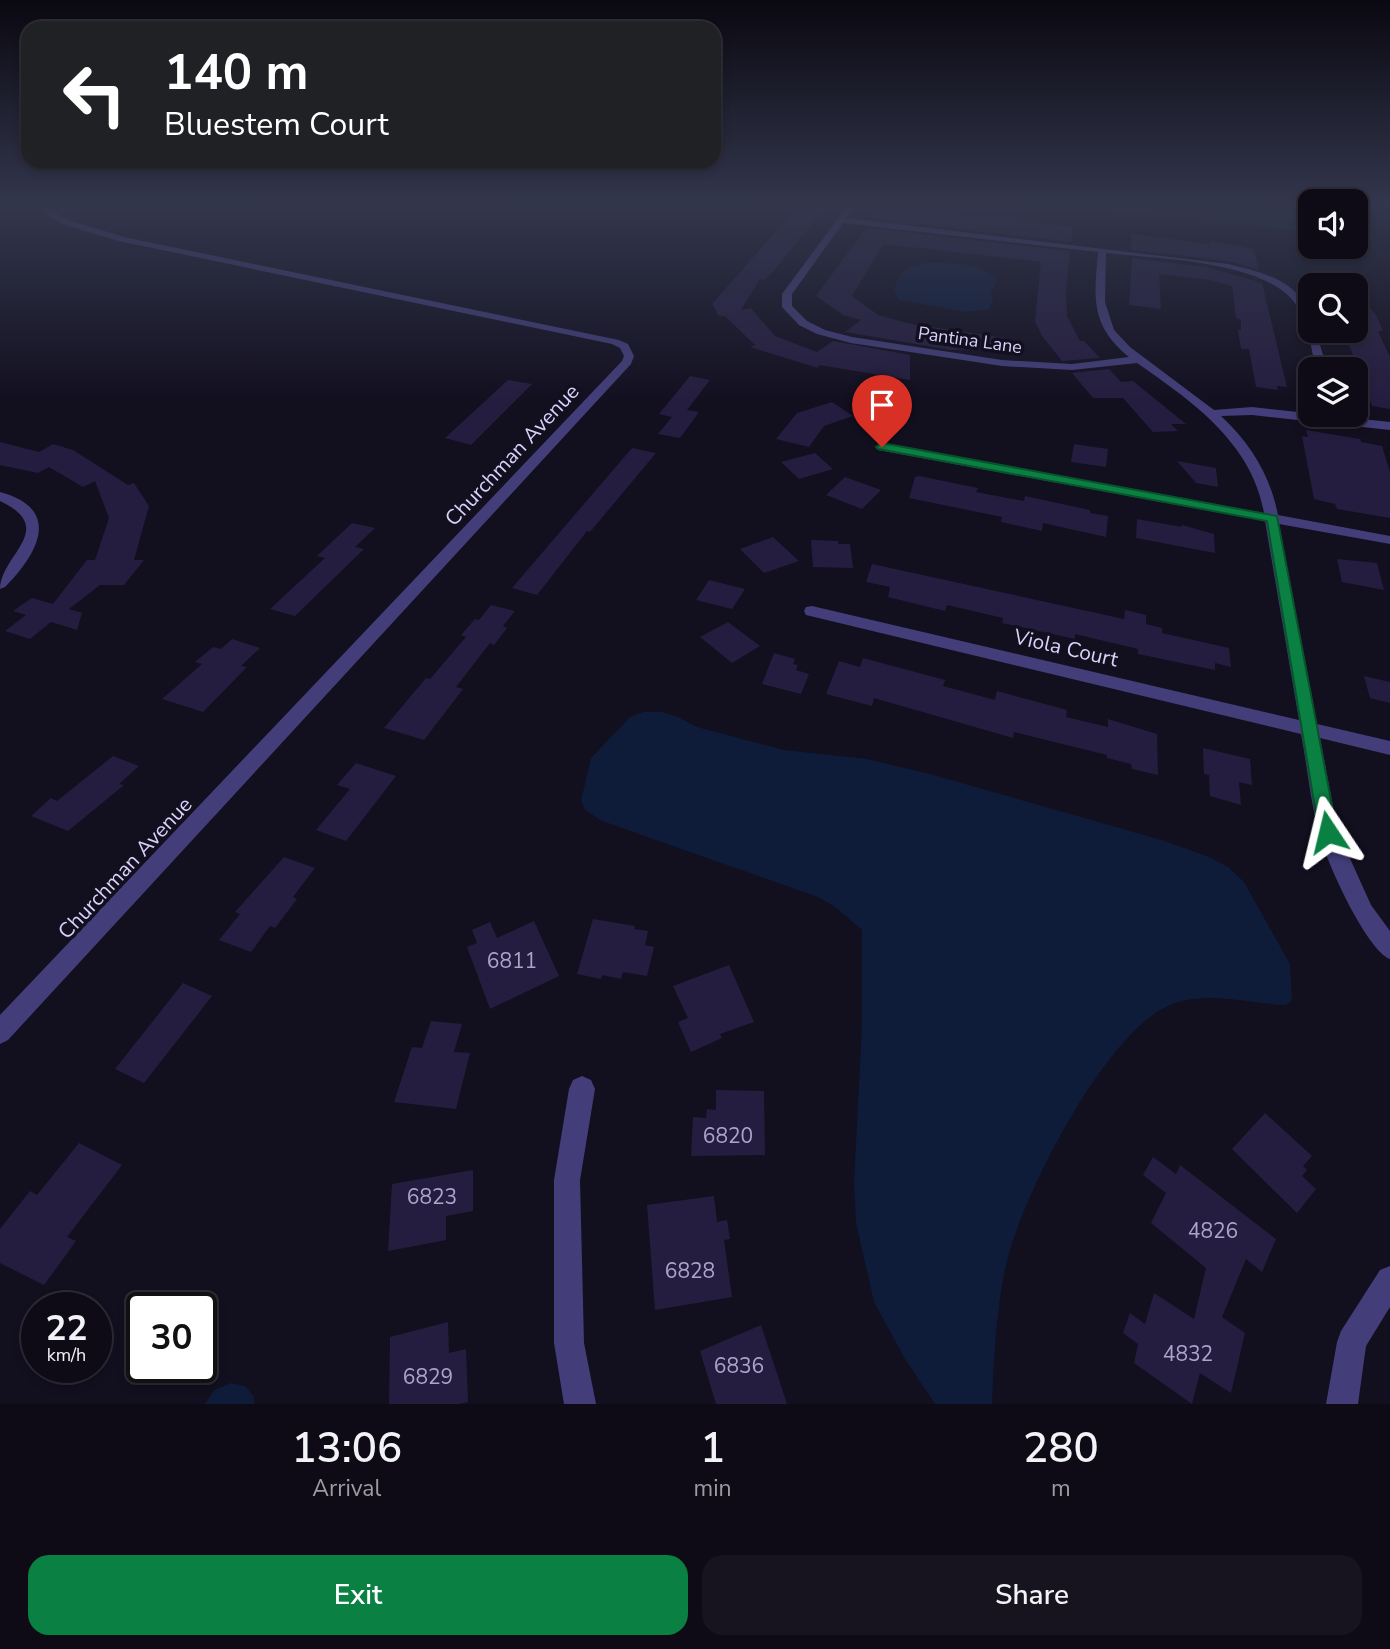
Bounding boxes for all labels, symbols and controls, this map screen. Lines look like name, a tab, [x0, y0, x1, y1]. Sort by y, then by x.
text: 140 m	[164, 39, 308, 106]
icon: left	[49, 49, 140, 140]
text: Bluestem Court	[164, 103, 389, 146]
map controls	[1298, 189, 1368, 427]
button: sound	[1298, 189, 1368, 259]
button: search	[1298, 273, 1368, 343]
street label: Pantina Lane	[916, 321, 1024, 359]
button: layers	[1298, 357, 1368, 427]
pin	[852, 375, 912, 447]
street label: Churchman Avenue	[439, 378, 585, 532]
icon: arrive	[863, 386, 901, 424]
street label: Viola Court	[1010, 622, 1121, 674]
street label: Churchman Avenue	[52, 791, 198, 945]
position arrow	[1291, 795, 1365, 869]
house number: 6811	[487, 947, 537, 975]
house number: 6820	[703, 1122, 753, 1150]
house number: 6823	[407, 1183, 457, 1211]
house number: 4826	[1188, 1217, 1238, 1245]
house number: 6828	[665, 1257, 715, 1285]
speed limit sign: 30	[126, 1292, 217, 1383]
text: 22	[45, 1305, 88, 1352]
house number: 4832	[1163, 1340, 1213, 1368]
text: km/h	[47, 1343, 86, 1367]
house number: 6836	[714, 1352, 764, 1380]
house number: 6829	[403, 1363, 453, 1391]
text: 13:06	[291, 1420, 402, 1477]
text: 1	[700, 1420, 725, 1477]
text: 280	[1023, 1420, 1099, 1477]
text: Arrival	[312, 1473, 381, 1504]
text: min	[694, 1473, 732, 1504]
text: m	[1051, 1473, 1071, 1504]
button: Exit	[28, 1555, 688, 1635]
button: Share	[702, 1555, 1362, 1635]

